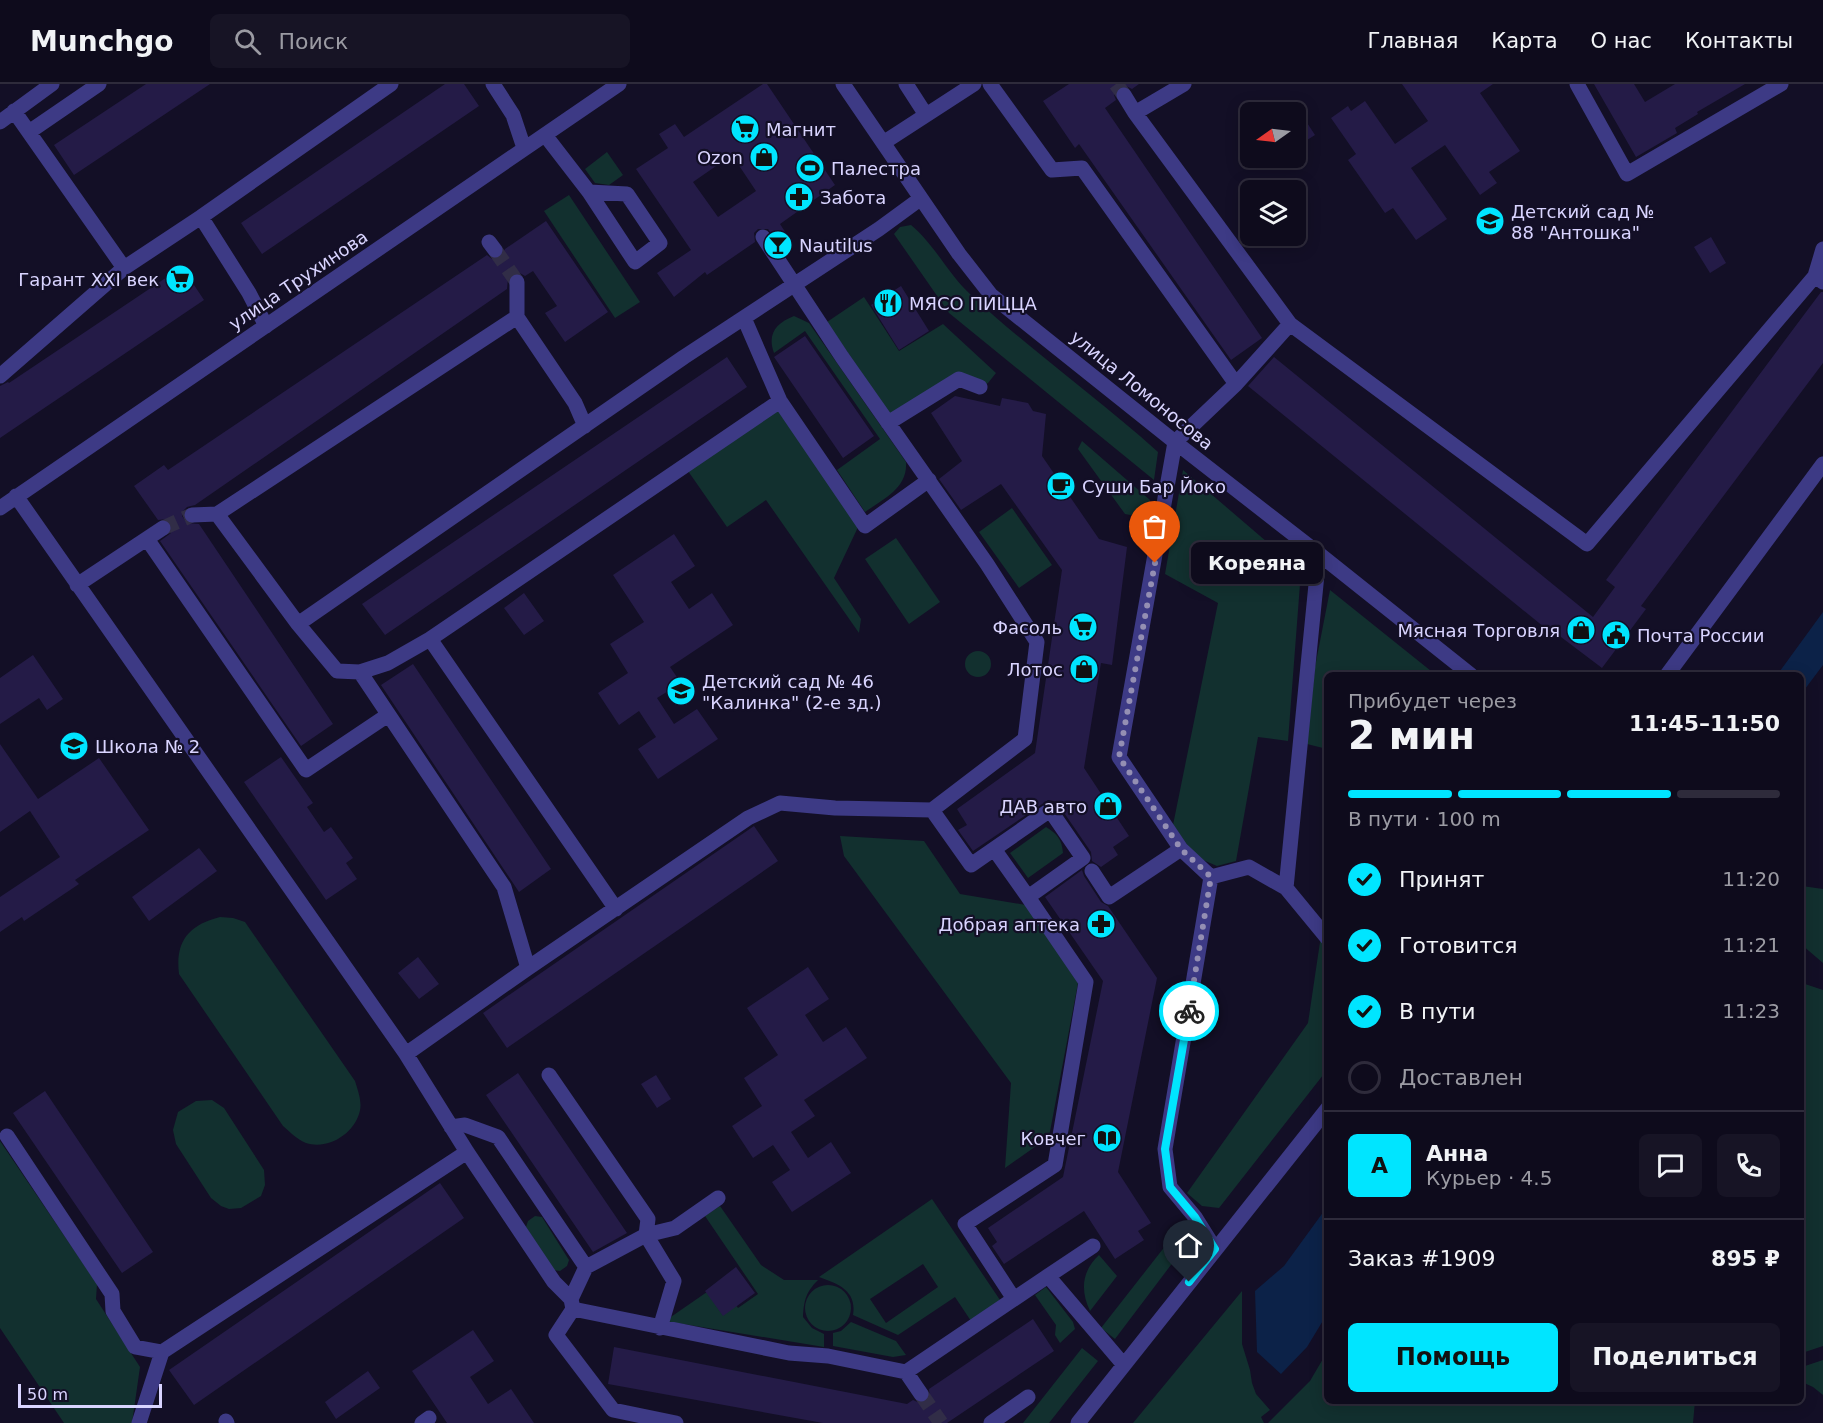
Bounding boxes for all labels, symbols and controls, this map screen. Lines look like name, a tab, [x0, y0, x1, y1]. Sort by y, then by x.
search box	[210, 14, 630, 68]
text: Munchgo	[30, 25, 174, 58]
icon: search	[231, 25, 264, 58]
text: Поиск	[279, 29, 348, 54]
text: Главная	[1368, 29, 1458, 53]
text: Карта	[1491, 29, 1558, 53]
text: О нас	[1591, 29, 1652, 53]
text: Контакты	[1685, 29, 1793, 53]
north arrow	[1240, 102, 1306, 168]
map controls	[1240, 102, 1306, 246]
supermarket icon: Магнит	[729, 113, 761, 145]
place label: Магнит	[766, 119, 836, 140]
shop icon: Ozon	[748, 141, 780, 173]
place label: Ozon	[697, 147, 743, 168]
sports icon: Палестра	[794, 152, 826, 184]
place label: Палестра	[831, 158, 921, 179]
button: layers	[1240, 180, 1306, 246]
pharmacy icon: Забота	[783, 181, 815, 213]
place label: Забота	[820, 187, 886, 208]
place label: Детский сад № 88 "Антошка"	[1511, 201, 1654, 243]
school or university icon: Детский сад № 88 "Антошка"	[1474, 205, 1506, 237]
street label: улица Трухинова	[225, 226, 371, 334]
bar icon: Nautilus	[762, 229, 794, 261]
place label: Nautilus	[799, 235, 873, 256]
supermarket icon: Гарант XXI век	[164, 263, 196, 295]
place label: Гарант XXI век	[18, 269, 159, 290]
restaurant icon: МЯСО ПИЦЦА	[872, 287, 904, 319]
place label: МЯСО ПИЦЦА	[909, 293, 1037, 314]
street label: улица Ломоносова	[1066, 326, 1218, 454]
cafe icon: Суши Бар Йоко	[1045, 470, 1077, 502]
place label: Суши Бар Йоко	[1082, 476, 1226, 497]
pin	[1129, 501, 1180, 563]
icon: bag	[1138, 510, 1171, 543]
callout: Кореяна	[1191, 542, 1323, 584]
text: Кореяна	[1208, 551, 1306, 575]
supermarket icon: Фасоль	[1067, 611, 1099, 643]
shop icon: Мясная Торговля	[1565, 614, 1597, 646]
place label: Фасоль	[992, 617, 1062, 638]
public building icon: Почта России	[1600, 619, 1632, 651]
place label: Мясная Торговля	[1398, 620, 1560, 641]
place label: Почта России	[1637, 625, 1764, 646]
shop icon: Лотос	[1068, 653, 1100, 685]
place label: Лотос	[1007, 659, 1063, 680]
place label: Детский сад № 46 "Калинка" (2-е зд.)	[702, 671, 882, 713]
school or university icon: Детский сад № 46 "Калинка" (2-е зд.)	[665, 675, 697, 707]
text: Прибудет через	[1348, 689, 1517, 713]
text: 11:45–11:50	[1629, 711, 1780, 736]
text: 2 мин	[1348, 713, 1475, 758]
school or university icon: Школа № 2	[58, 730, 90, 762]
place label: Школа № 2	[95, 736, 200, 757]
shop icon: ДАВ авто	[1092, 790, 1124, 822]
place label: ДАВ авто	[999, 796, 1087, 817]
text: В пути · 100 m	[1348, 807, 1501, 831]
icon: check	[1348, 863, 1381, 896]
text: Принят	[1399, 867, 1484, 892]
text: 11:20	[1722, 867, 1780, 891]
pharmacy icon: Добрая аптека	[1085, 908, 1117, 940]
place label: Добрая аптека	[939, 914, 1080, 935]
icon: check	[1348, 929, 1381, 962]
text: Готовится	[1399, 933, 1518, 958]
text: 11:21	[1722, 933, 1780, 957]
courier	[1159, 981, 1219, 1041]
icon: bike	[1173, 995, 1206, 1028]
icon: check	[1348, 995, 1381, 1028]
text: В пути	[1399, 999, 1476, 1024]
text: 11:23	[1722, 999, 1780, 1023]
text: Доставлен	[1399, 1065, 1523, 1090]
library icon: Ковчег	[1091, 1122, 1123, 1154]
place label: Ковчег	[1020, 1128, 1086, 1149]
button: chat	[1639, 1134, 1702, 1197]
button: phone	[1717, 1134, 1780, 1197]
text: Анна	[1426, 1141, 1488, 1166]
text: А	[1371, 1153, 1388, 1178]
text: Курьер · 4.5	[1426, 1166, 1552, 1190]
pin	[1163, 1220, 1214, 1282]
icon: home	[1172, 1229, 1205, 1262]
text: Заказ #1909	[1348, 1246, 1495, 1271]
text: 895 ₽	[1711, 1246, 1780, 1271]
button: Помощь	[1348, 1323, 1558, 1392]
button: Поделиться	[1570, 1323, 1780, 1392]
scale bar	[18, 1381, 162, 1408]
text: 50 m	[27, 1385, 68, 1404]

